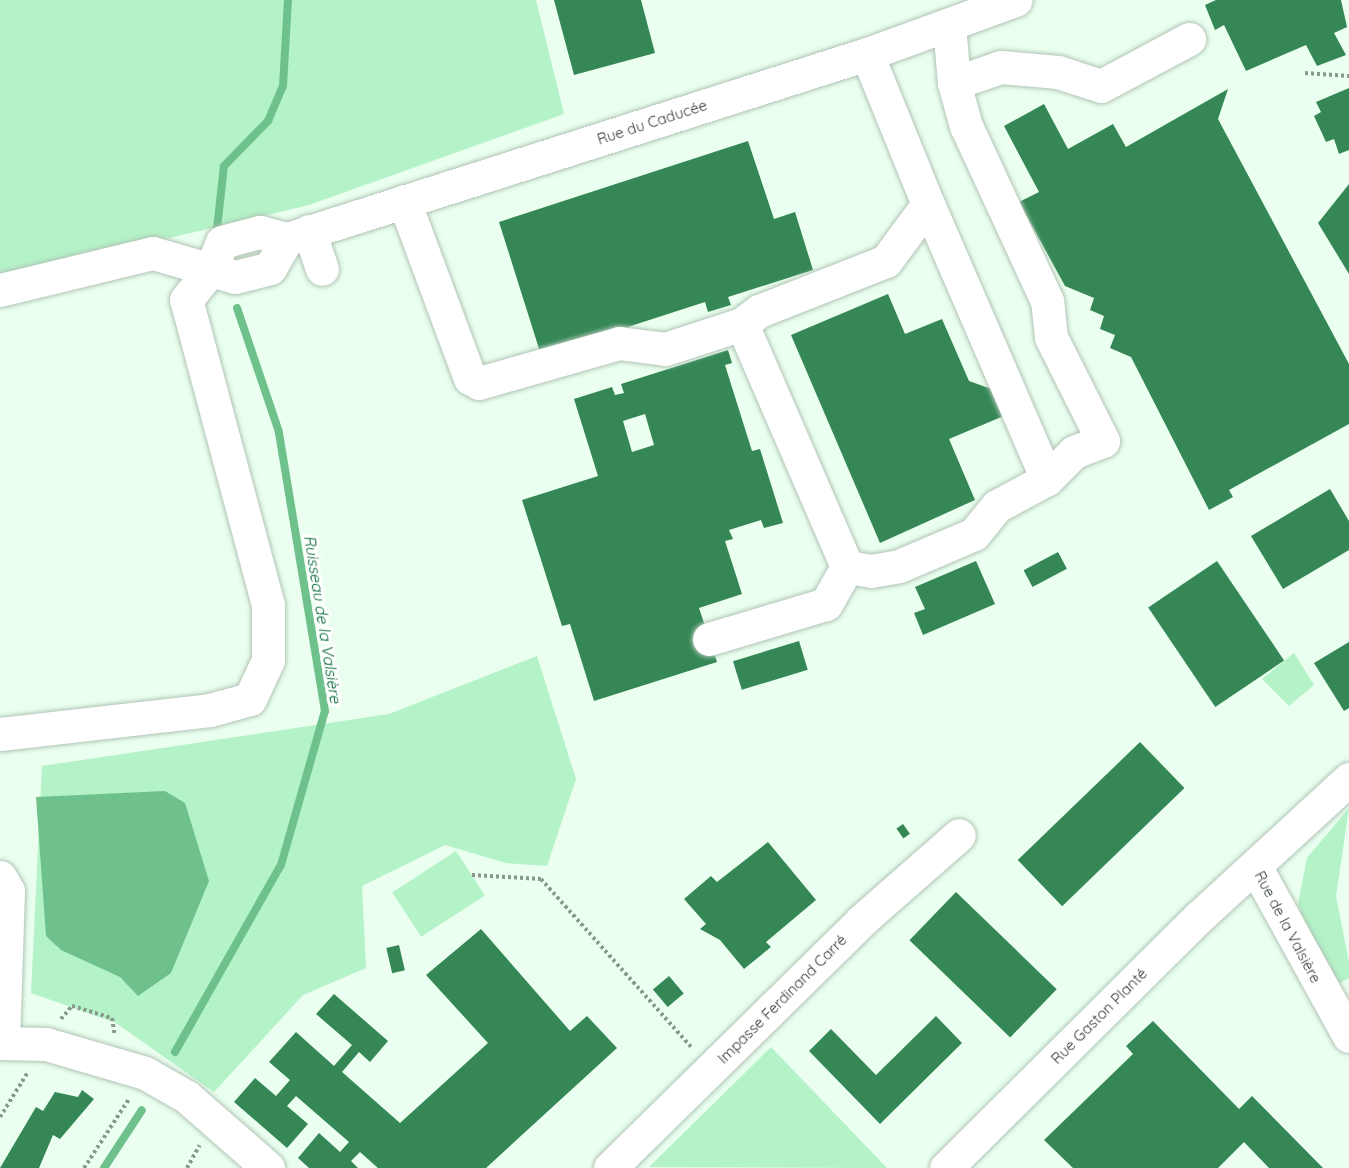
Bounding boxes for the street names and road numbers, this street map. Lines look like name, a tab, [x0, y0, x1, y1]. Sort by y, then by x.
street label: Rue du Caducée	[595, 96, 709, 148]
street label: Rue de la Valsière	[1251, 868, 1325, 986]
street label: Impasse Ferdinand Carré	[714, 931, 850, 1067]
street label: Rue Gaston Planté	[1047, 964, 1151, 1068]

